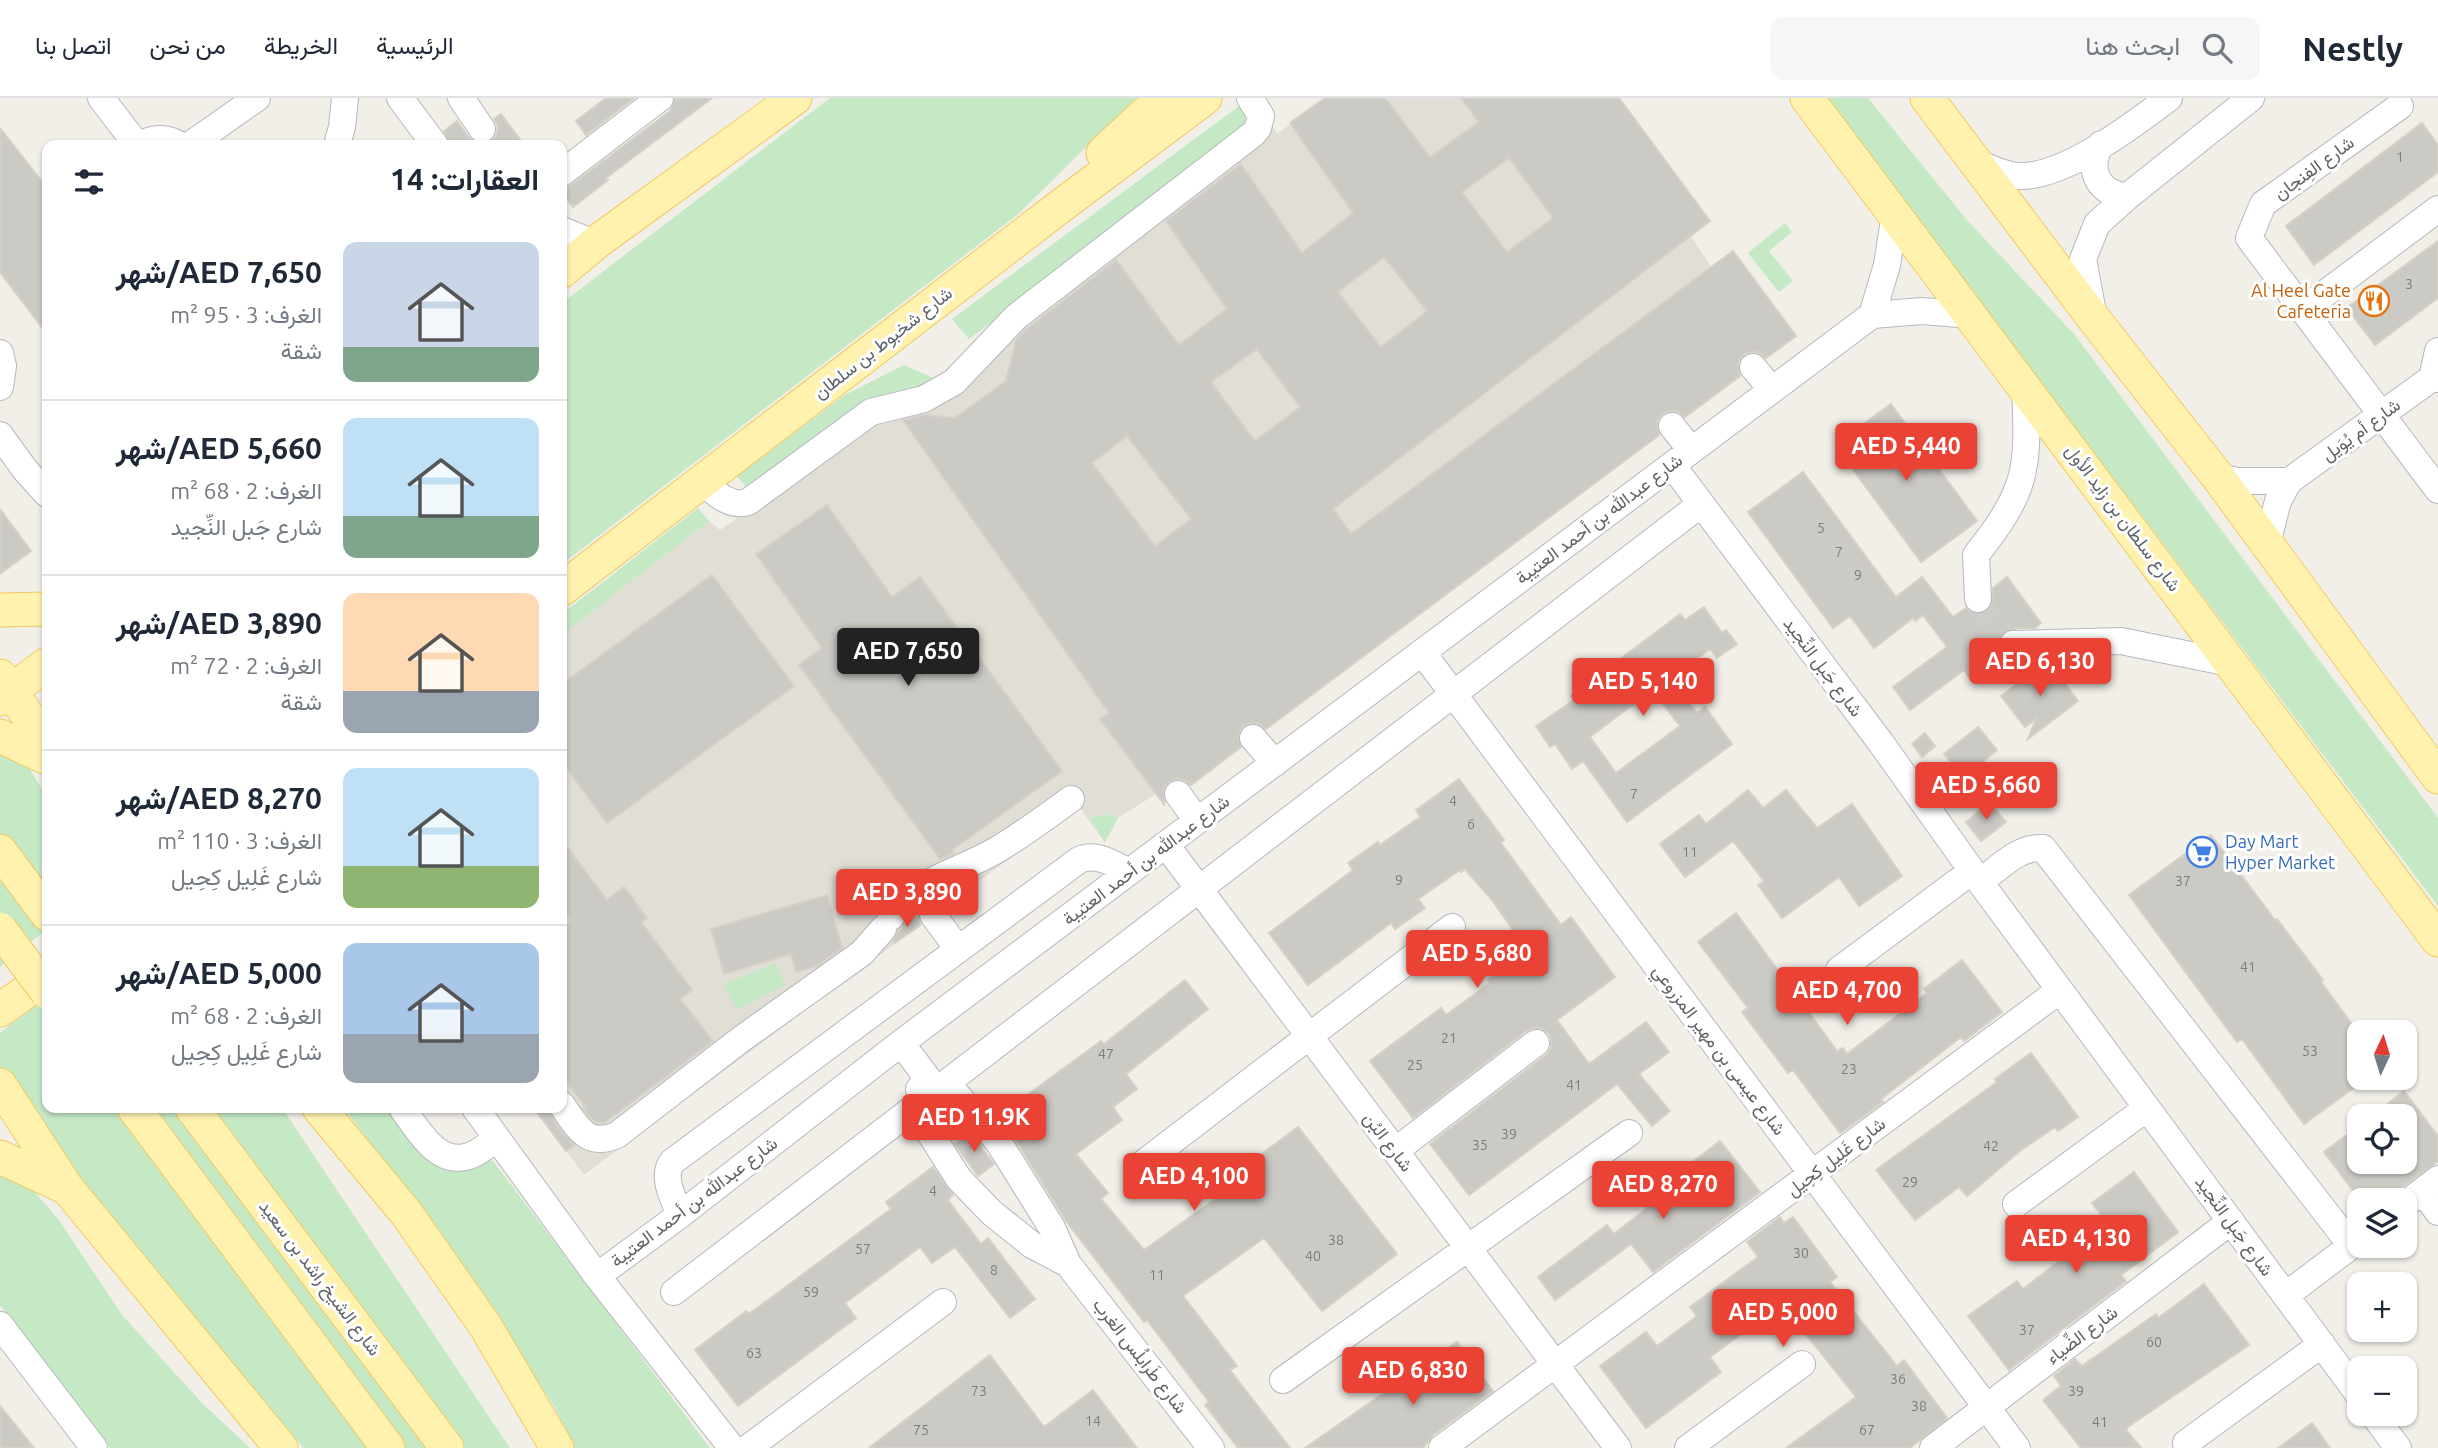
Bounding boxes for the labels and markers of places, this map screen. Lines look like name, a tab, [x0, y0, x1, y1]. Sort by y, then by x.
place label: Al Heel Gate Cafeteria	[2251, 280, 2351, 321]
restaurant icon: Al Heel Gate Cafeteria	[2357, 284, 2391, 318]
pin: AED 5,440	[1826, 424, 1986, 483]
pin: AED 7,650	[828, 628, 988, 688]
pin: AED 6,130	[1960, 638, 2120, 698]
pin: AED 5,140	[1563, 658, 1723, 718]
pin: AED 5,660	[1906, 762, 2066, 822]
place label: Day Mart Hyper Market	[2225, 831, 2335, 872]
supermarket icon: Day Mart Hyper Market	[2185, 835, 2219, 869]
pin: AED 3,890	[827, 870, 987, 929]
pin: AED 5,680	[1397, 930, 1557, 990]
pin: AED 4,700	[1767, 968, 1927, 1027]
pin: AED 11.9K	[894, 1094, 1054, 1154]
pin: AED 4,100	[1114, 1154, 1274, 1213]
pin: AED 8,270	[1583, 1162, 1743, 1221]
pin: AED 4,130	[1996, 1216, 2156, 1275]
pin: AED 5,000	[1703, 1290, 1863, 1349]
pin: AED 6,830	[1333, 1348, 1493, 1407]

